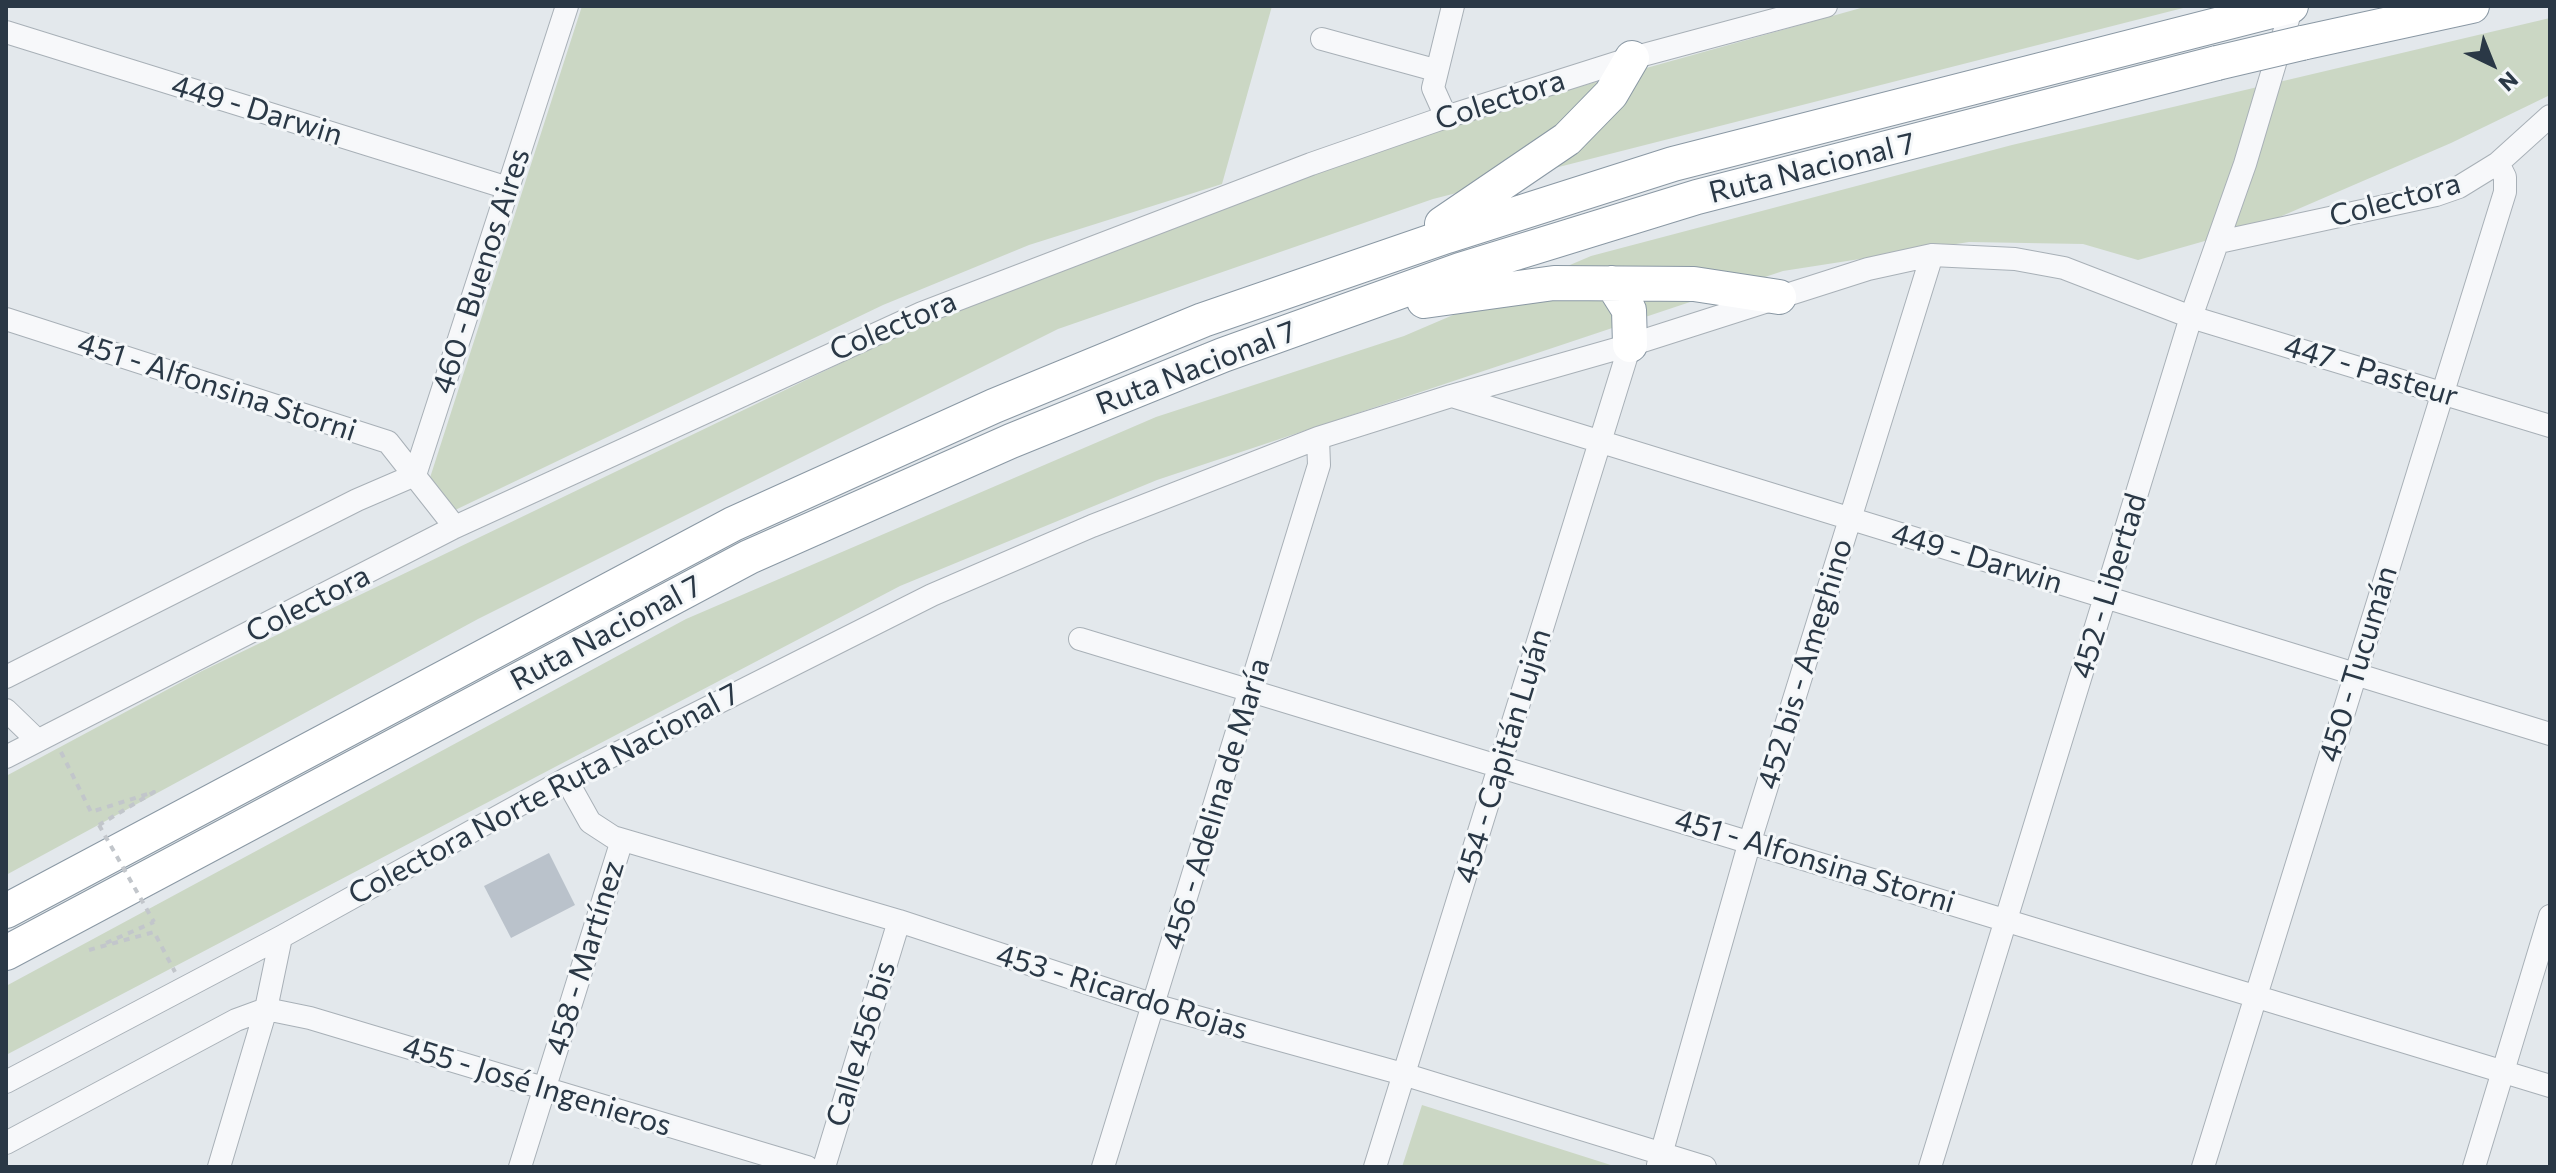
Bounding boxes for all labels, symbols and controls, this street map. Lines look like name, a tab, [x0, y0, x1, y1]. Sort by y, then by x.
north arrow	[2452, 24, 2532, 104]
street label: Colectora	[1431, 62, 1569, 138]
text: N	[2493, 66, 2524, 97]
street label: 449 - Darwin	[167, 67, 347, 153]
street label: Ruta Nacional 7	[1705, 125, 1919, 211]
street label: 460 - Buenos Aires	[424, 144, 538, 398]
street label: Colectora	[2326, 165, 2464, 235]
street label: Colectora	[824, 283, 962, 369]
street label: Ruta Nacional 7	[1091, 313, 1301, 423]
street label: 451 - Alfonsina Storni	[73, 325, 361, 449]
street label: 447 - Pasteur	[2280, 327, 2462, 415]
street label: 452 - Libertad	[2064, 489, 2154, 683]
street label: 449 - Darwin	[1887, 515, 2067, 601]
street label: 452 bis - Ameghino	[1750, 534, 1860, 794]
street label: Colectora	[240, 558, 376, 650]
street label: 450 - Tucumán	[2311, 562, 2405, 766]
street label: Ruta Nacional 7	[504, 568, 708, 698]
street label: 454 - Capitán Luján	[1447, 624, 1559, 888]
street label: 456 - Adelina de María	[1154, 654, 1278, 954]
street label: Colectora Norte Ruta Nacional 7	[342, 675, 746, 913]
street label: 451 - Alfonsina Storni	[1671, 801, 1959, 921]
street label: 458 - Martínez	[538, 856, 632, 1060]
street label: 453 - Ricardo Rojas	[992, 937, 1252, 1047]
street label: Calle 456 bis	[819, 957, 903, 1131]
street label: 455 - José Ingenieros	[398, 1028, 676, 1144]

